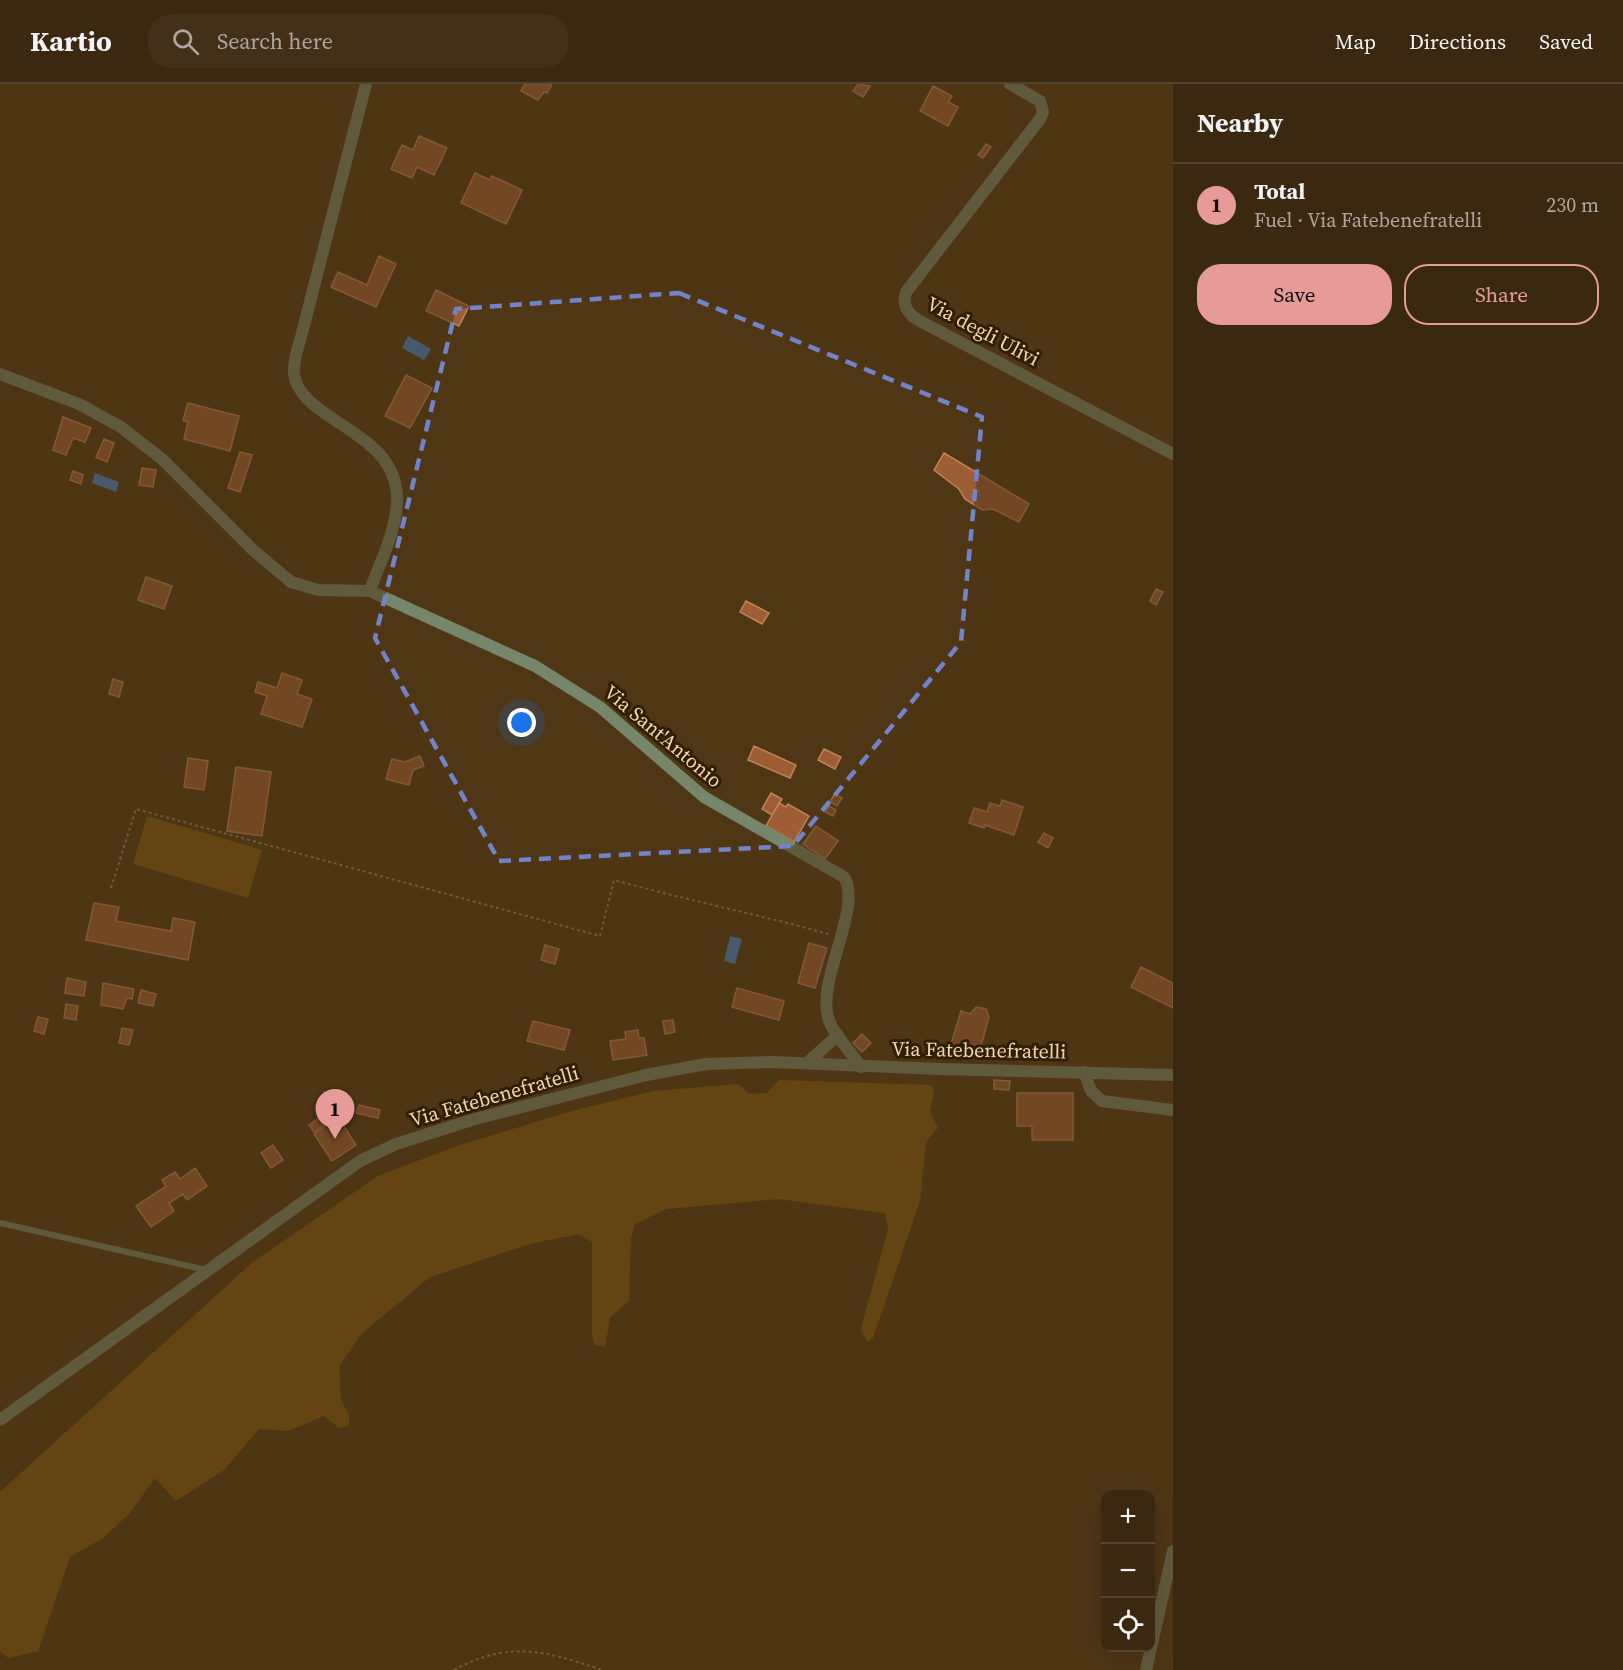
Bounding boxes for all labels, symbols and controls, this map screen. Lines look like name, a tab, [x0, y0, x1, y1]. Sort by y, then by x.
search box	[148, 14, 568, 68]
text: Kartio	[30, 22, 112, 60]
icon: search	[169, 25, 202, 58]
text: Search here	[217, 26, 333, 56]
text: Map	[1335, 27, 1376, 56]
text: Directions	[1409, 27, 1506, 56]
text: Saved	[1539, 27, 1593, 56]
text: Nearby	[1197, 105, 1283, 141]
text: Total	[1254, 176, 1305, 206]
text: 1	[1211, 191, 1222, 219]
text: 230 m	[1546, 191, 1599, 219]
text: Fuel · Via Fatebenefratelli	[1254, 206, 1482, 234]
button: Save	[1197, 264, 1392, 325]
button: Share	[1404, 264, 1599, 325]
street label: Via degli Ulivi	[922, 289, 1044, 373]
street label: Via Sant'Antonio	[598, 678, 728, 794]
your location	[507, 708, 536, 737]
street label: Via Fatebenefratelli	[891, 1034, 1067, 1066]
street label: Via Fatebenefratelli	[406, 1058, 582, 1134]
pin: 1	[316, 1090, 354, 1139]
map controls	[1101, 1490, 1155, 1652]
button: +	[1101, 1490, 1155, 1544]
button: −	[1101, 1544, 1155, 1598]
button: locate	[1101, 1598, 1155, 1652]

